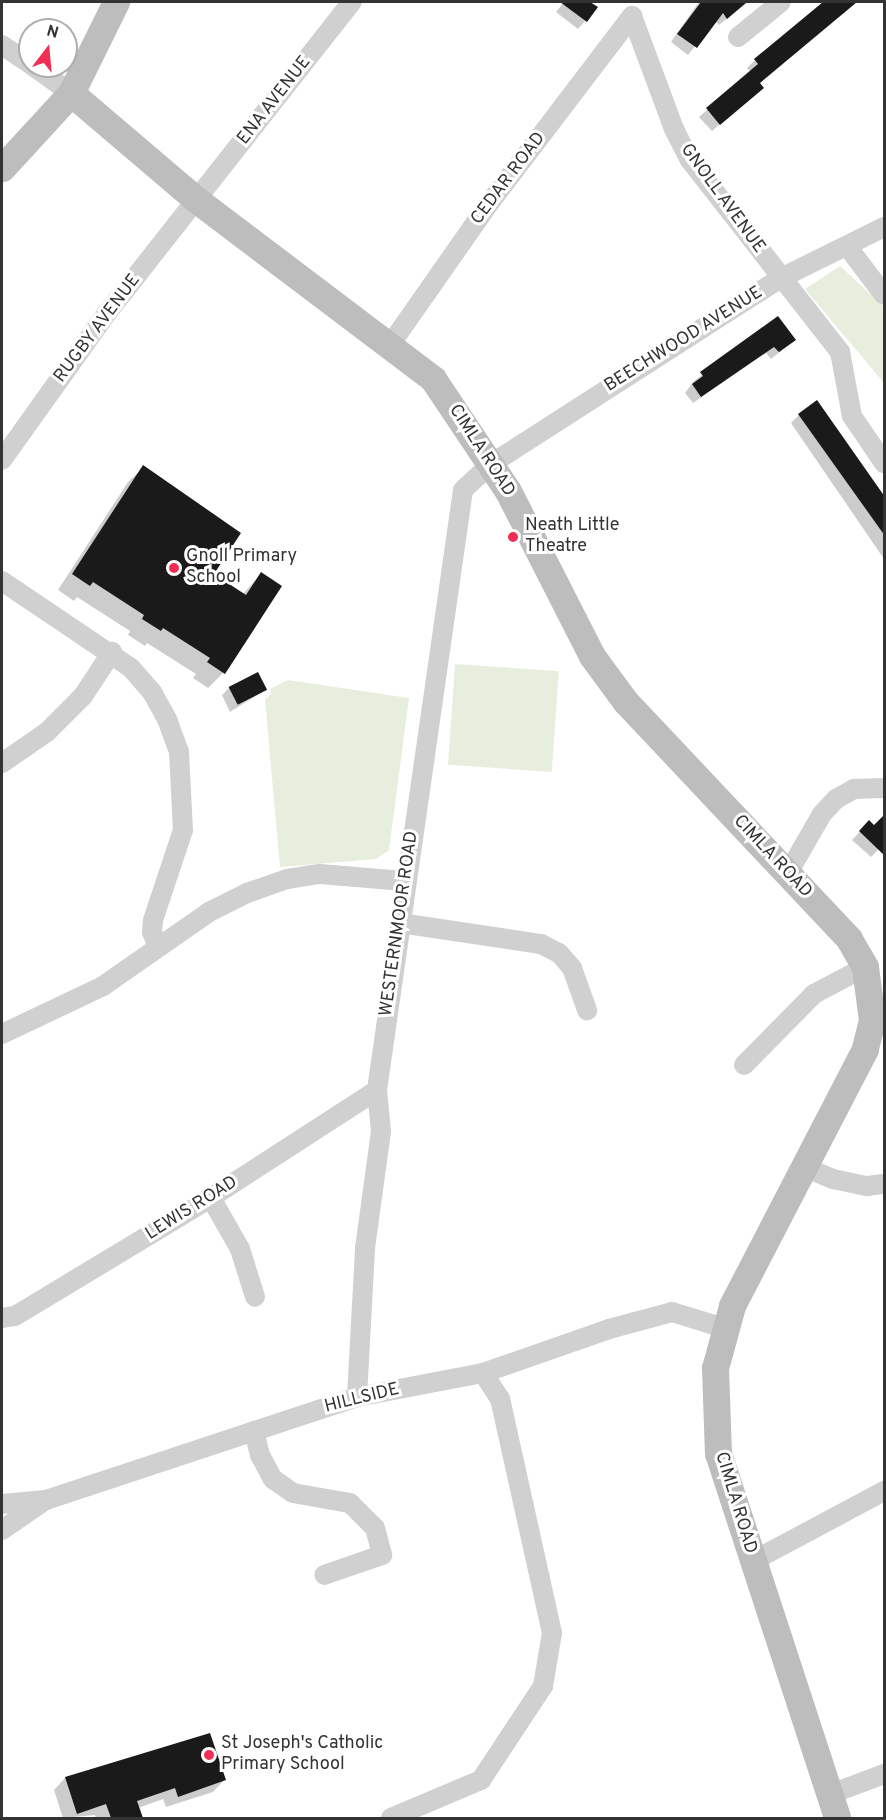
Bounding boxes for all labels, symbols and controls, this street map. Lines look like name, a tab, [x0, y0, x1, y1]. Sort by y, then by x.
north arrow	[18, 18, 78, 78]
text: N	[44, 21, 61, 44]
street label: ENA AVENUE	[233, 52, 317, 150]
street label: CEDAR ROAD	[467, 129, 551, 229]
street label: GNOLL AVENUE	[675, 140, 769, 258]
street label: RUGBY AVENUE	[50, 270, 146, 388]
street label: BEECHWOOD AVENUE	[601, 282, 767, 398]
street label: CIMLA ROAD	[443, 401, 519, 501]
place label: Neath Little Theatre	[525, 516, 619, 558]
marker: Neath Little Theatre	[506, 530, 520, 544]
place label: Gnoll Primary School	[186, 547, 297, 590]
marker: Gnoll Primary School	[167, 561, 181, 575]
street label: CIMLA ROAD	[728, 811, 816, 903]
street label: WESTERNMOOR ROAD	[376, 830, 424, 1018]
street label: LEWIS ROAD	[142, 1172, 242, 1246]
street label: HILLSIDE	[322, 1379, 402, 1419]
street label: CIMLA ROAD	[709, 1449, 761, 1557]
place label: St Joseph's Catholic Primary School	[221, 1734, 383, 1776]
marker: St Joseph's Catholic Primary School	[202, 1748, 216, 1762]

